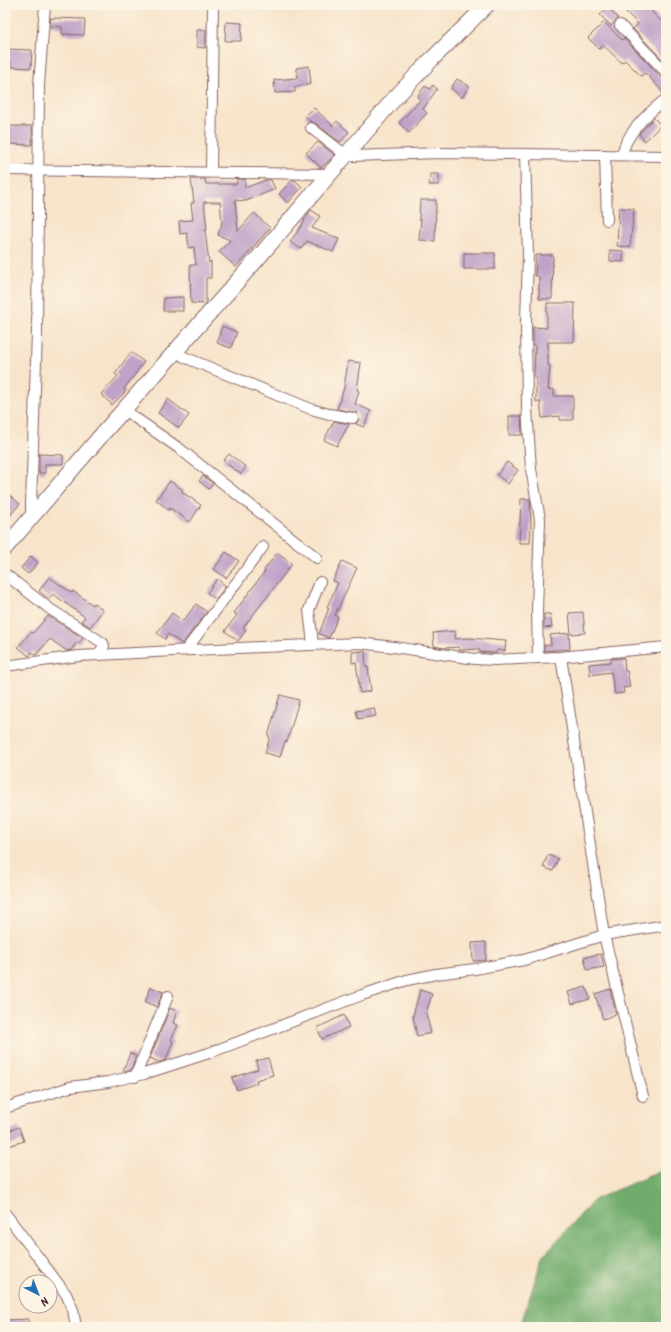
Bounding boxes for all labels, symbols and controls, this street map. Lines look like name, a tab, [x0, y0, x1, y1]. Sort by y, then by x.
north arrow	[18, 1274, 58, 1314]
text: N	[35, 1292, 53, 1310]

